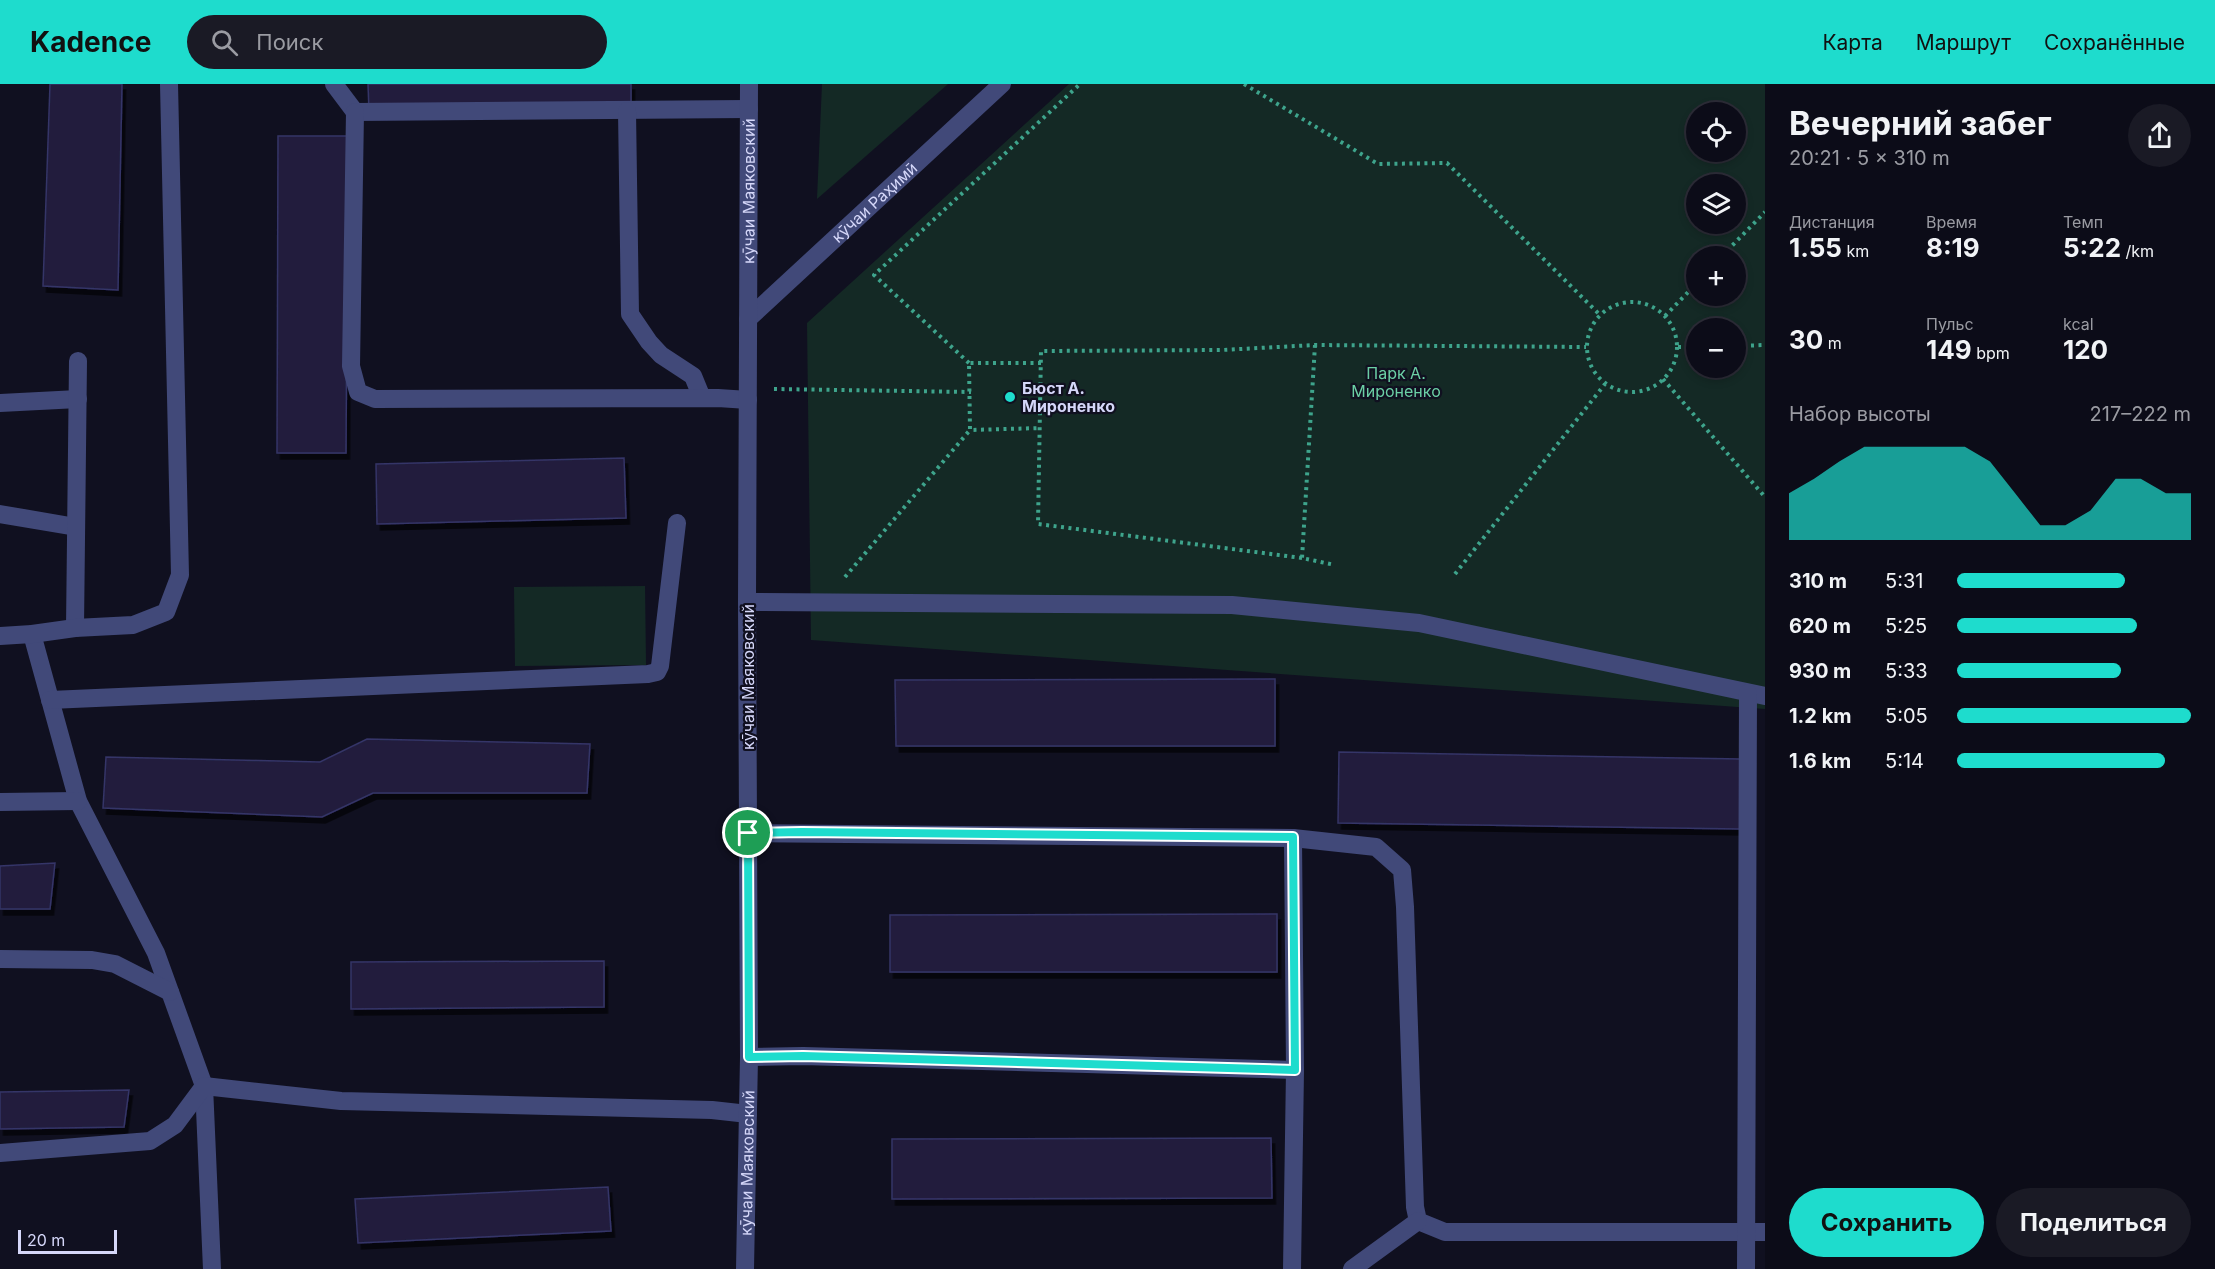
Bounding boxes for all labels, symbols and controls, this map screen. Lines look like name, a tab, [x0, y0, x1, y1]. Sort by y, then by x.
search box	[187, 15, 607, 69]
text: Kadence	[30, 25, 151, 59]
icon: search	[208, 26, 241, 59]
text: Поиск	[256, 29, 323, 55]
text: Карта	[1822, 30, 1883, 55]
text: Маршрут	[1916, 30, 2011, 55]
text: Сохранённые	[2044, 30, 2185, 55]
map controls	[1686, 102, 1746, 378]
button: locate	[1686, 102, 1746, 162]
text: Вечерний забег	[1789, 103, 2052, 143]
button: share	[2128, 104, 2191, 167]
street label: кӯчаи Маяковский	[738, 118, 759, 264]
text: 20:21 · 5 × 310 m	[1789, 146, 1950, 170]
street label: кӯчаи Раҳимӣ	[827, 158, 921, 247]
button: layers	[1686, 174, 1746, 234]
text: Дистанция	[1789, 212, 1875, 232]
text: Время	[1926, 212, 1977, 232]
text: Темп	[2063, 212, 2103, 232]
text: 1.55	[1789, 232, 1842, 263]
text: 8:19	[1926, 232, 1980, 263]
text: 5:22	[2063, 232, 2121, 263]
text: km	[1842, 241, 1869, 261]
text: /km	[2121, 241, 2154, 261]
button: +	[1686, 246, 1746, 306]
text: Пульс	[1926, 314, 1974, 334]
text: kcal	[2063, 314, 2094, 334]
button: −	[1686, 318, 1746, 378]
text: 30	[1789, 324, 1823, 355]
text: m	[1823, 333, 1842, 353]
text: 149	[1926, 334, 1972, 365]
text: 120	[2063, 334, 2108, 365]
text: bpm	[1972, 343, 2010, 363]
park label: Парк А. Мироненко	[1351, 363, 1441, 401]
place label: Бюст А. Мироненко	[1022, 378, 1115, 416]
marker: Бюст А. Мироненко	[1003, 390, 1017, 404]
text: Набор высоты	[1789, 402, 1931, 426]
text: 217–222 m	[2090, 402, 2191, 426]
text: 310 m	[1789, 569, 1847, 593]
text: 5:31	[1885, 569, 1923, 593]
street label: кӯчаи Маяковский	[738, 604, 758, 750]
text: 620 m	[1789, 614, 1851, 638]
text: 5:25	[1885, 614, 1927, 638]
text: 930 m	[1789, 659, 1851, 683]
text: 5:33	[1885, 659, 1928, 683]
text: 1.2 km	[1789, 704, 1852, 728]
text: 5:05	[1885, 704, 1928, 728]
text: 1.6 km	[1789, 749, 1851, 773]
text: 5:14	[1885, 749, 1924, 773]
pin	[722, 807, 773, 858]
icon: arrive	[731, 816, 764, 849]
street label: кӯчаи Маяковский	[736, 1090, 758, 1236]
button: Сохранить	[1789, 1188, 1984, 1257]
button: Поделиться	[1996, 1188, 2191, 1257]
scale bar	[18, 1227, 117, 1254]
text: 20 m	[27, 1230, 65, 1250]

